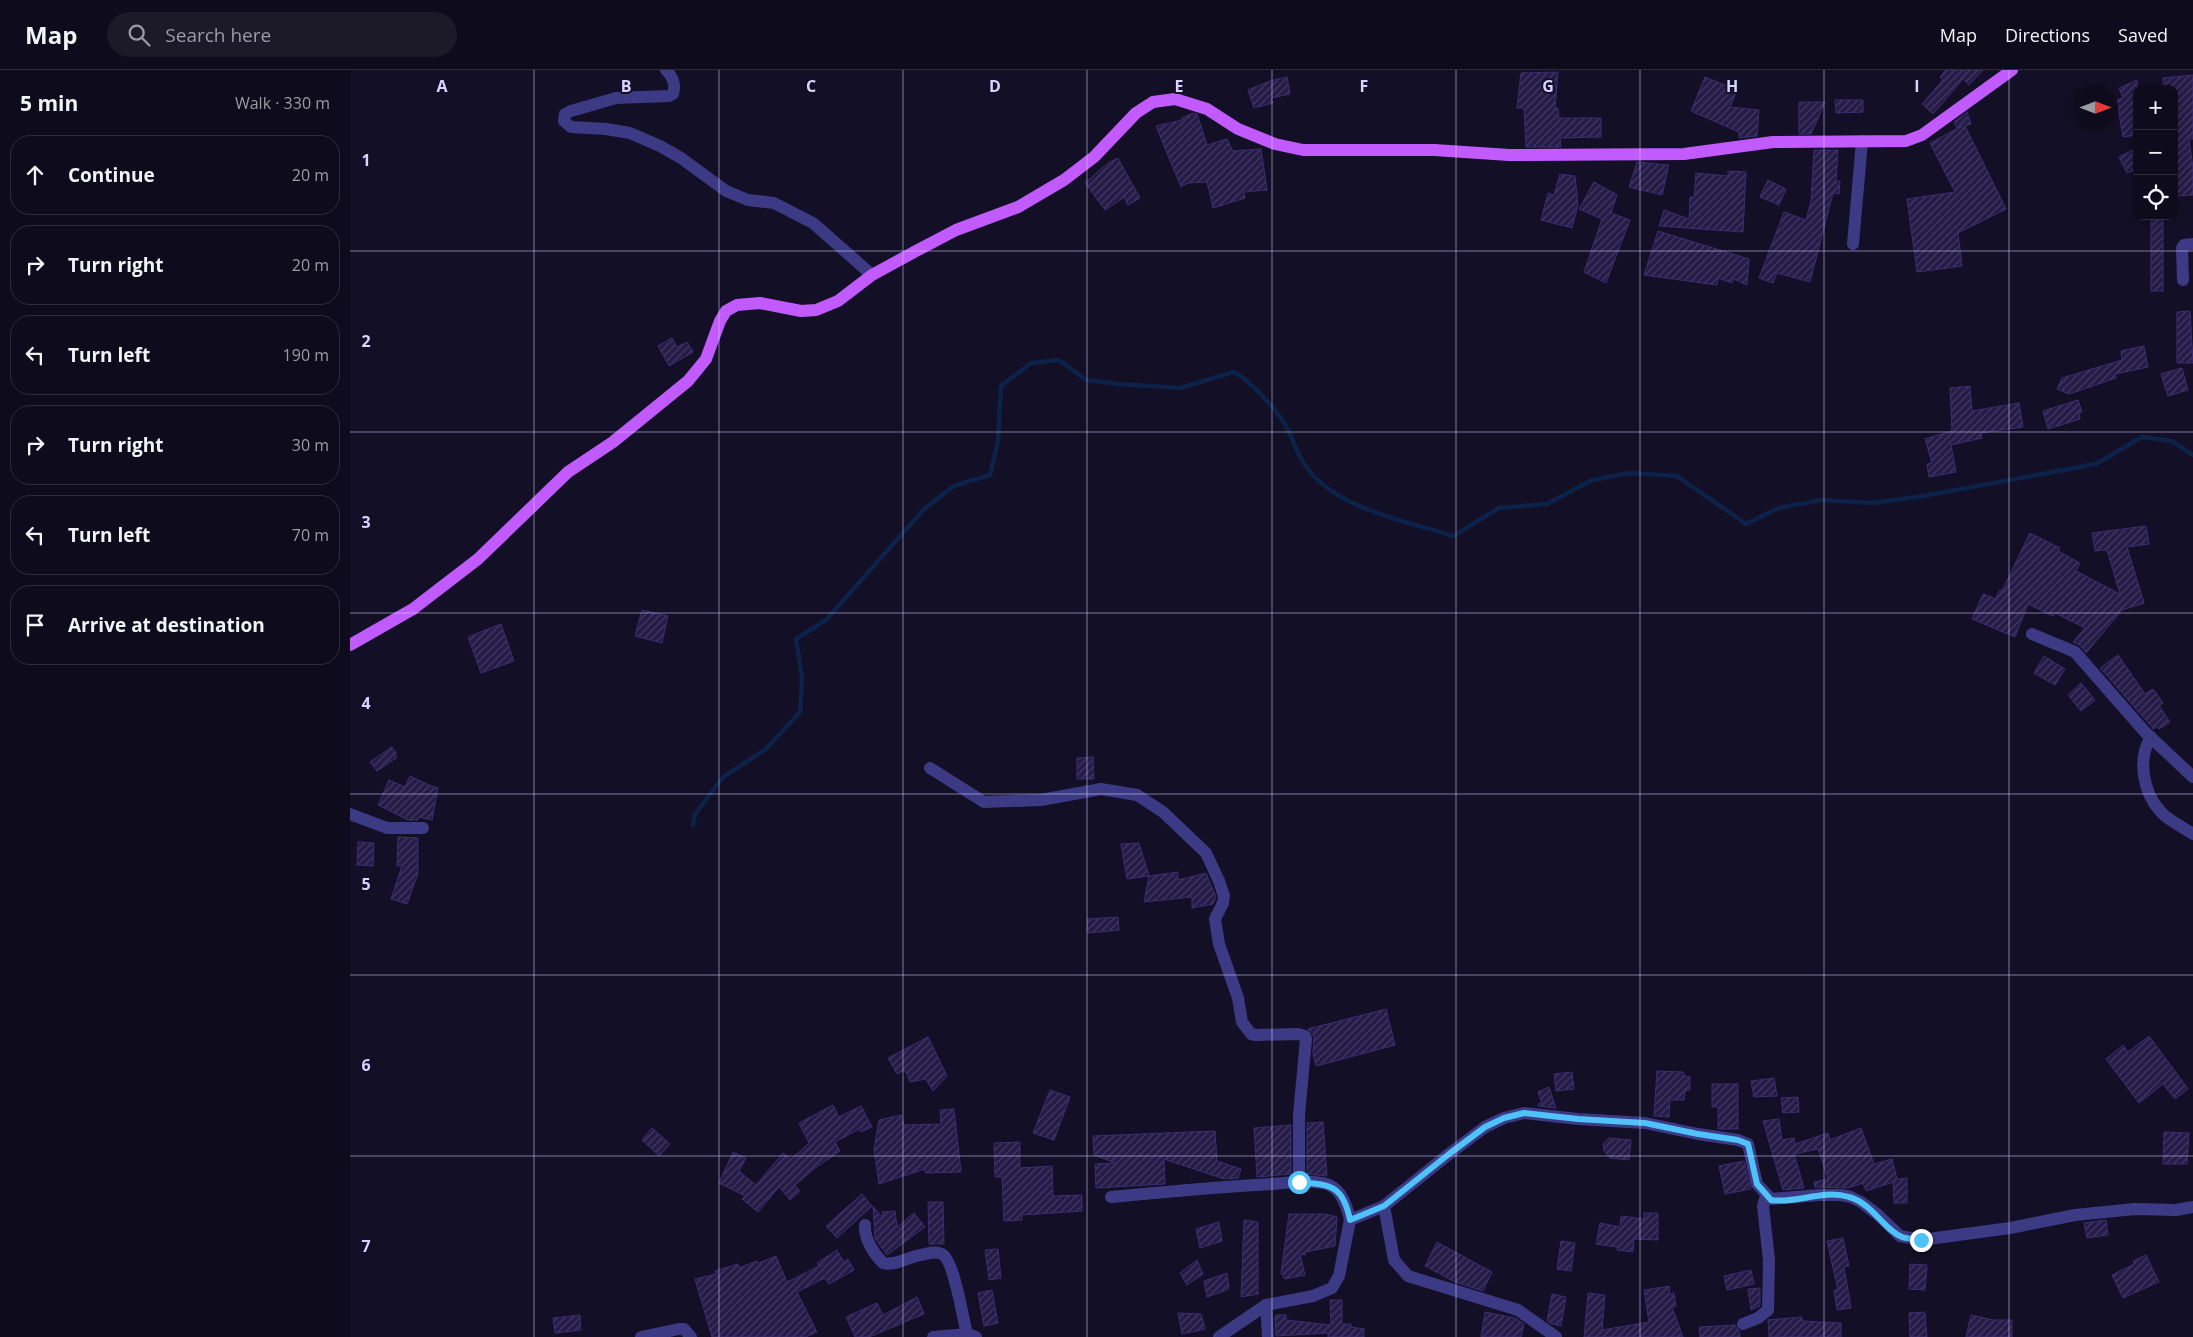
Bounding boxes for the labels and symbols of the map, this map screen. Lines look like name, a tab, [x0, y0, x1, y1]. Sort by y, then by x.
text: A	[436, 75, 448, 97]
text: B	[621, 75, 631, 97]
text: C	[806, 75, 816, 97]
text: D	[989, 75, 1001, 97]
text: E	[1175, 75, 1184, 97]
text: F	[1360, 75, 1368, 97]
text: G	[1542, 75, 1554, 97]
text: H	[1726, 75, 1738, 97]
text: I	[1914, 75, 1920, 97]
north arrow	[2073, 85, 2118, 130]
text: 1	[361, 149, 371, 171]
text: 2	[361, 330, 371, 352]
text: 3	[361, 511, 371, 533]
text: 4	[361, 692, 371, 714]
text: 5	[361, 873, 371, 895]
text: 6	[361, 1054, 371, 1076]
route start	[1288, 1171, 1311, 1194]
route end	[1910, 1229, 1933, 1252]
text: 7	[361, 1235, 371, 1257]

